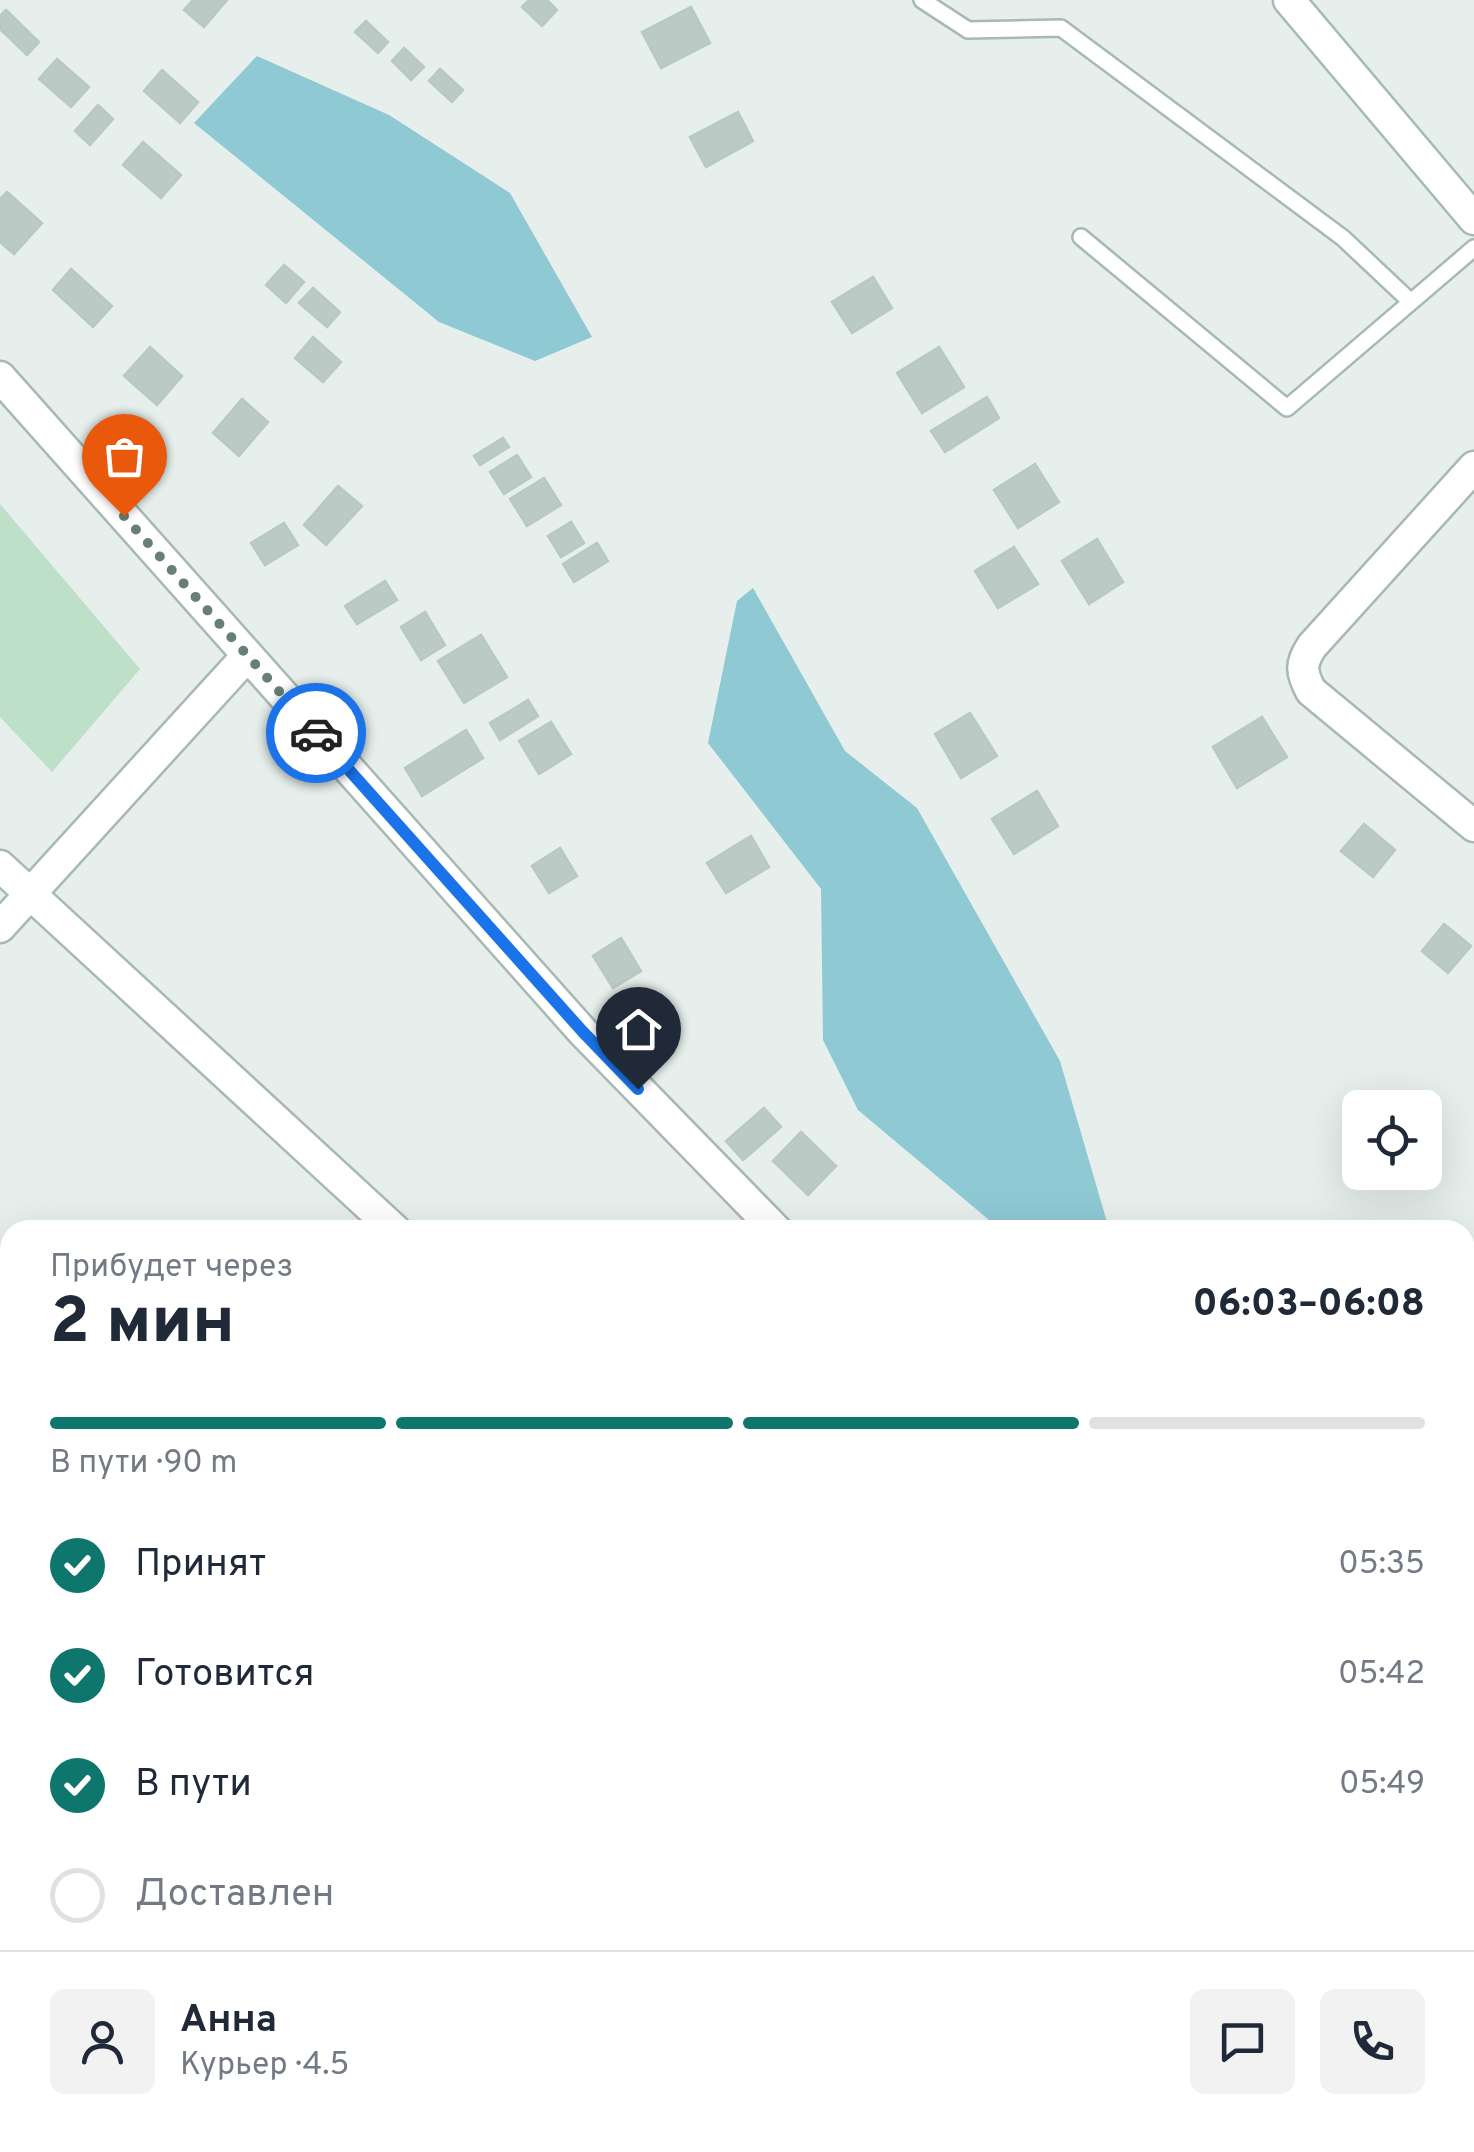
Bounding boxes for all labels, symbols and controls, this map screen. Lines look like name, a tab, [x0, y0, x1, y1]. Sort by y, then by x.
pin	[82, 414, 167, 517]
icon: bag	[97, 429, 152, 484]
courier	[266, 683, 366, 783]
icon: car	[289, 706, 344, 761]
pin	[596, 987, 681, 1090]
icon: home	[611, 1002, 666, 1057]
map controls	[1342, 1090, 1442, 1190]
button: locate	[1342, 1090, 1442, 1190]
text: Прибудет через	[50, 1248, 293, 1288]
text: 06:03–06:08	[1193, 1281, 1425, 1330]
text: 2 мин	[50, 1284, 235, 1366]
text: В пути · 90 m	[50, 1444, 237, 1484]
icon: check	[50, 1538, 105, 1593]
text: Принят	[135, 1541, 266, 1590]
text: 05:35	[1338, 1545, 1425, 1585]
icon: check	[50, 1648, 105, 1703]
text: Готовится	[135, 1651, 314, 1700]
text: 05:42	[1338, 1655, 1425, 1695]
icon: check	[50, 1758, 105, 1813]
text: В пути	[135, 1761, 252, 1810]
text: 05:49	[1339, 1765, 1425, 1805]
text: Доставлен	[135, 1871, 334, 1920]
button: person	[50, 1989, 155, 2094]
button: chat	[1190, 1989, 1295, 2094]
button: phone	[1320, 1989, 1425, 2094]
text: Анна	[180, 1997, 277, 2046]
text: Курьер · 4.5	[180, 2046, 349, 2086]

